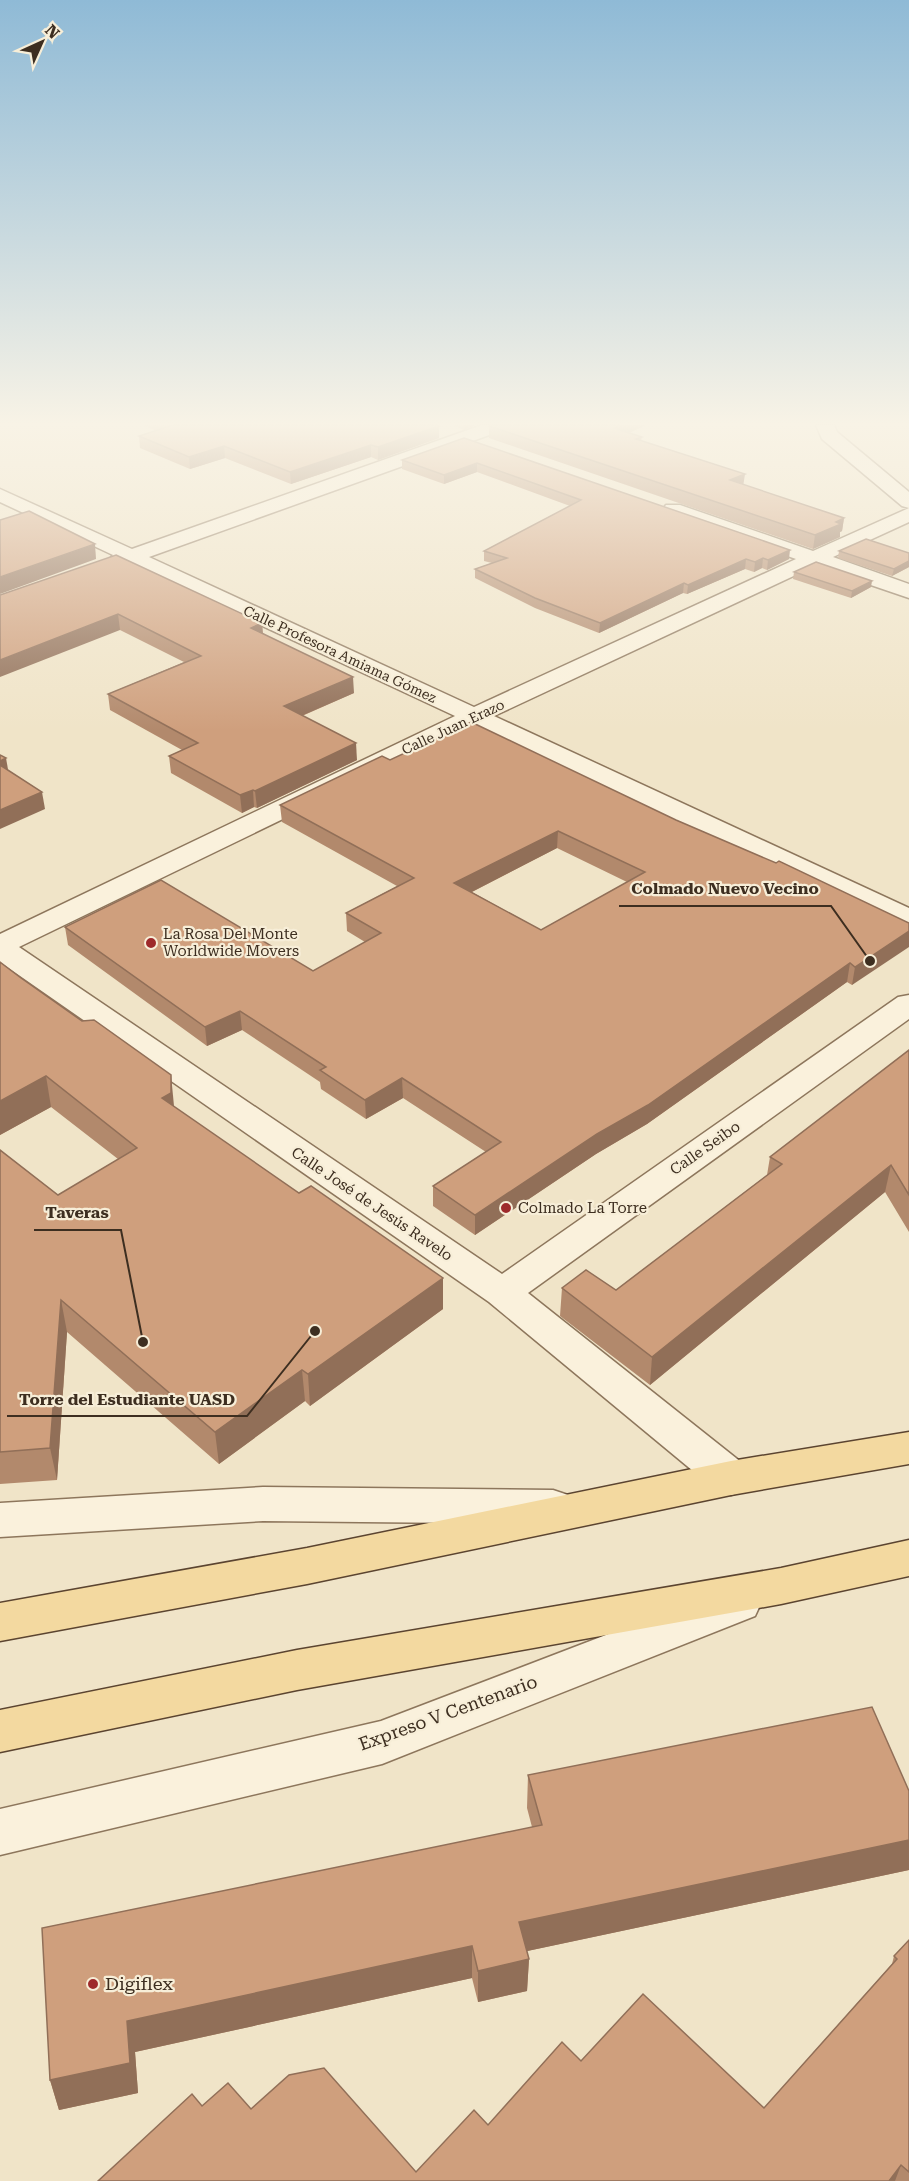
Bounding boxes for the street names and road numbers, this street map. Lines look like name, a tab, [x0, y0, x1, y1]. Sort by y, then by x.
street label: Calle Profesora Amiama Gómez	[241, 602, 439, 706]
street label: Calle Juan Erazo	[399, 696, 507, 758]
street label: Calle Seibo	[666, 1117, 744, 1179]
street label: Calle José de Jesús Ravelo	[288, 1143, 456, 1265]
street label: Expreso V Centenario	[356, 1670, 540, 1755]

